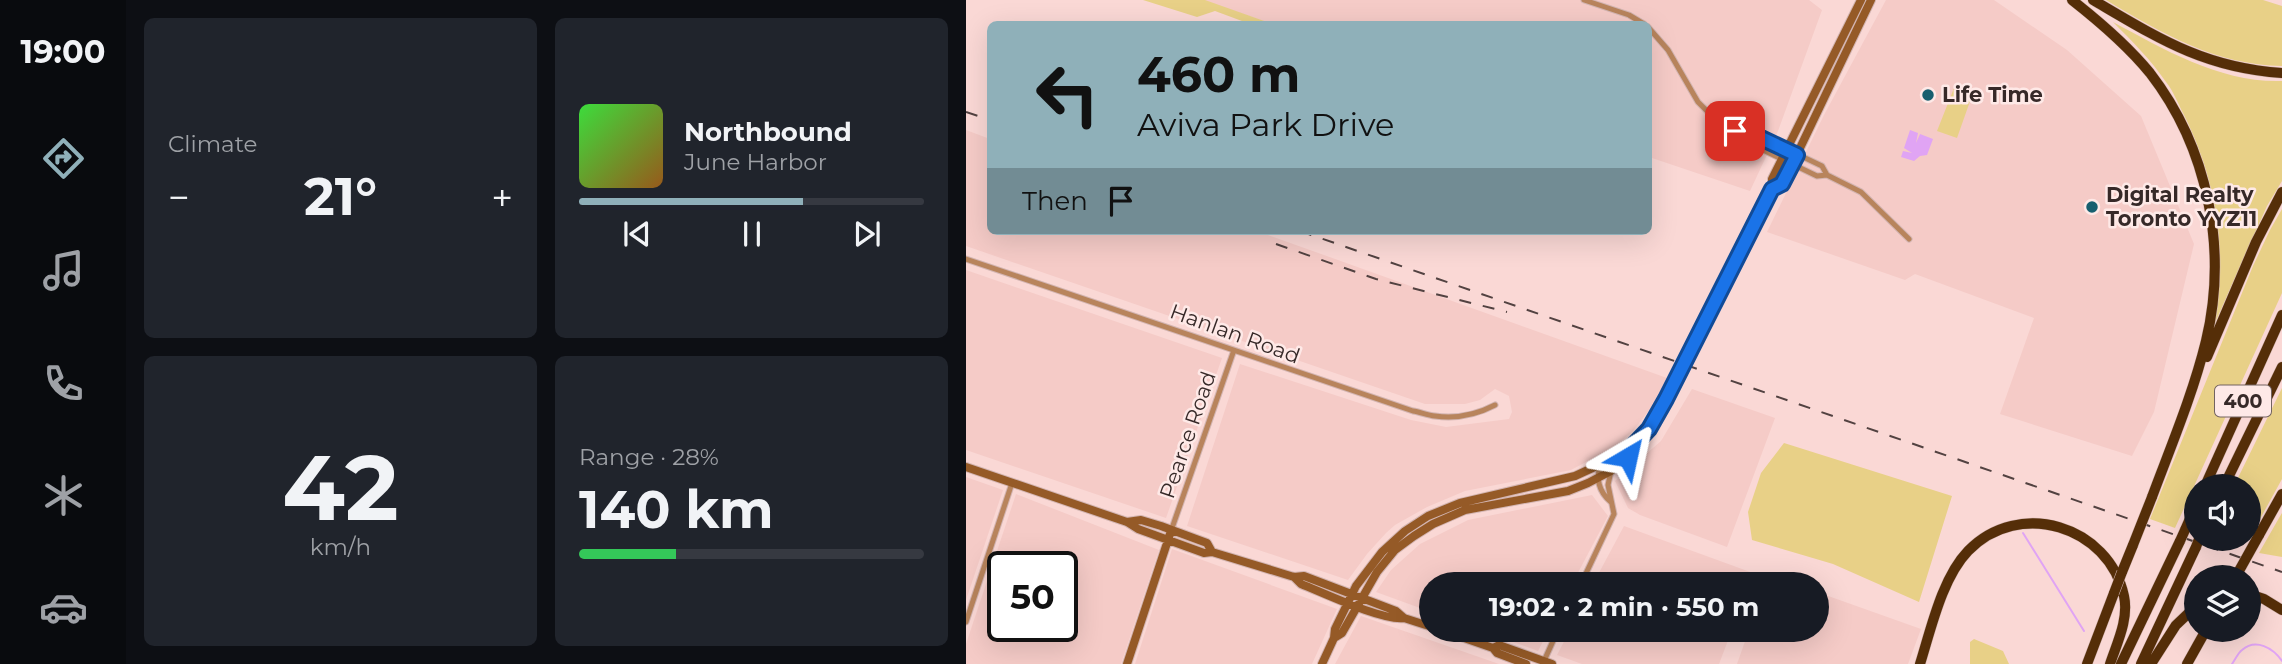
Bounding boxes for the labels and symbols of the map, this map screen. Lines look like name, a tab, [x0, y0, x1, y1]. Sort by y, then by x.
place label: Life Time	[1942, 82, 2043, 107]
marker: Life Time	[1920, 87, 1936, 103]
pin	[1705, 101, 1765, 161]
place label: Digital Realty Toronto YYZ11	[2106, 182, 2257, 231]
marker: Digital Realty Toronto YYZ11	[2084, 199, 2100, 215]
street label: Hanlan Road	[1167, 298, 1303, 369]
street label: Pearce Road	[1154, 368, 1221, 502]
road number: 400	[2215, 386, 2271, 416]
position arrow	[1591, 420, 1665, 494]
speed limit sign: 50	[987, 551, 1078, 642]

